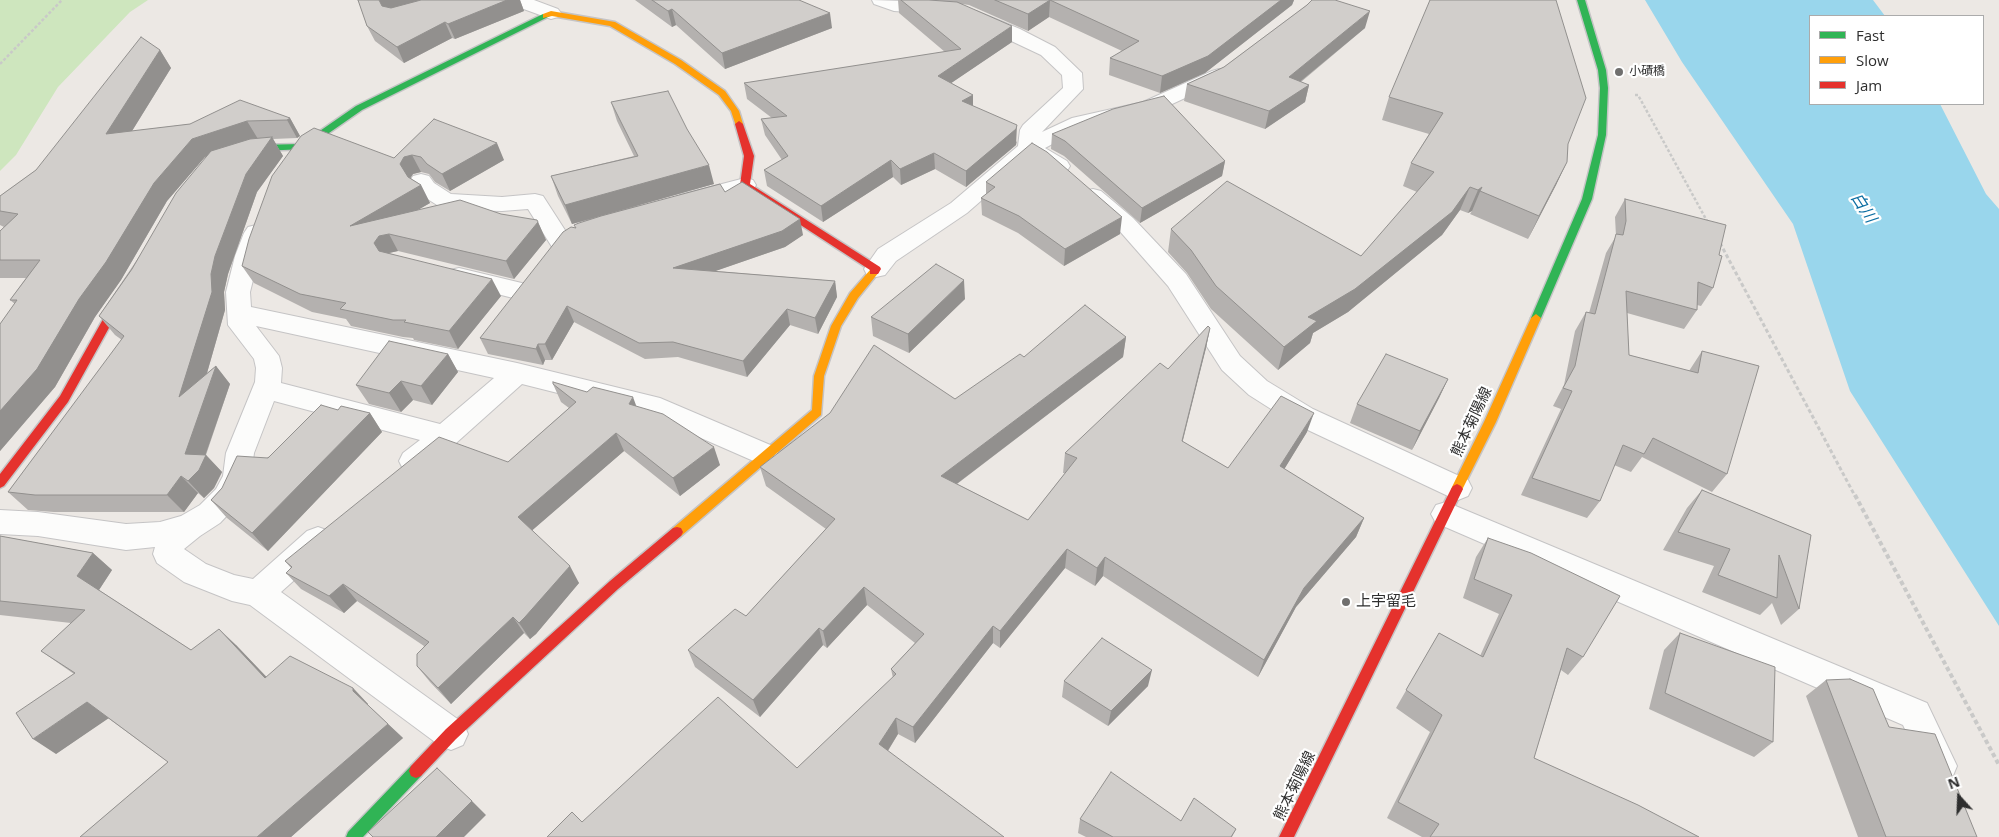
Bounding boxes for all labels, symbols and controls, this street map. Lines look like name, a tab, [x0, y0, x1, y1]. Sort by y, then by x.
legend	[1809, 15, 1984, 105]
text: Fast	[1856, 25, 1885, 45]
text: Slow	[1856, 50, 1889, 70]
place label: 小磧橋	[1629, 65, 1665, 79]
marker: 小磧橋	[1613, 66, 1625, 78]
text: Jam	[1856, 75, 1882, 95]
water label: 白川	[1846, 189, 1880, 227]
street label: 熊本菊陽線	[1448, 384, 1496, 460]
place label: 上宇留毛	[1356, 593, 1416, 611]
marker: 上宇留毛	[1340, 596, 1352, 608]
street label: 熊本菊陽線	[1270, 748, 1320, 824]
north arrow	[1934, 772, 1984, 822]
text: N	[1945, 772, 1962, 793]

